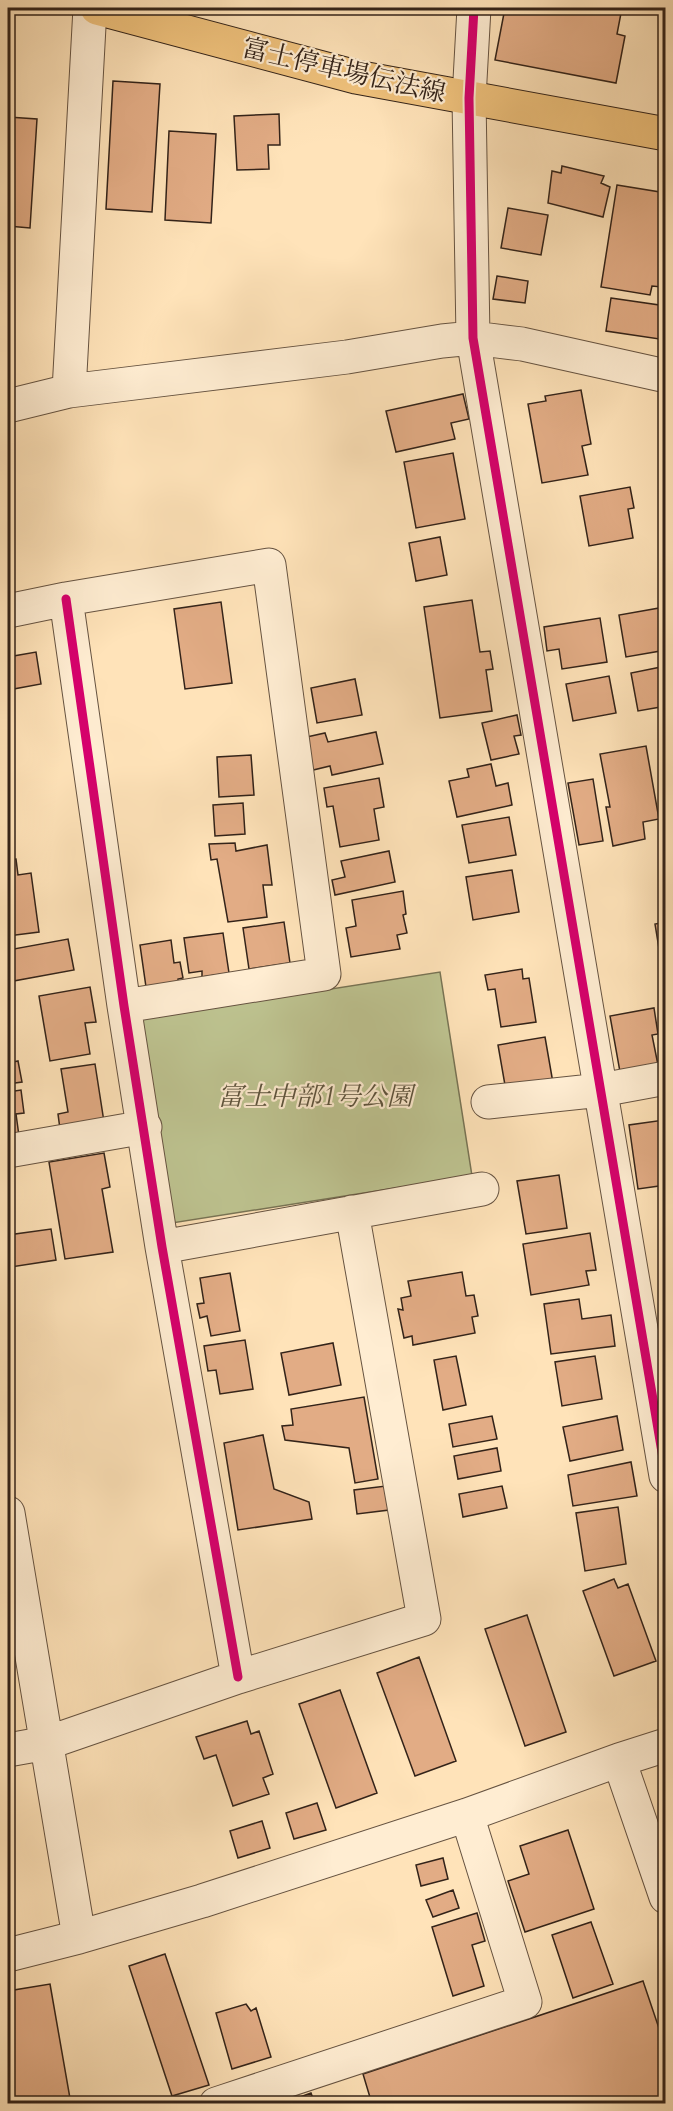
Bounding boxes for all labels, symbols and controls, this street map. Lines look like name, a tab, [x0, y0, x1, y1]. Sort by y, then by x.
street label: 富士停車場伝法線	[239, 30, 449, 111]
park label: 富士中部1号公園	[217, 1079, 417, 1114]

